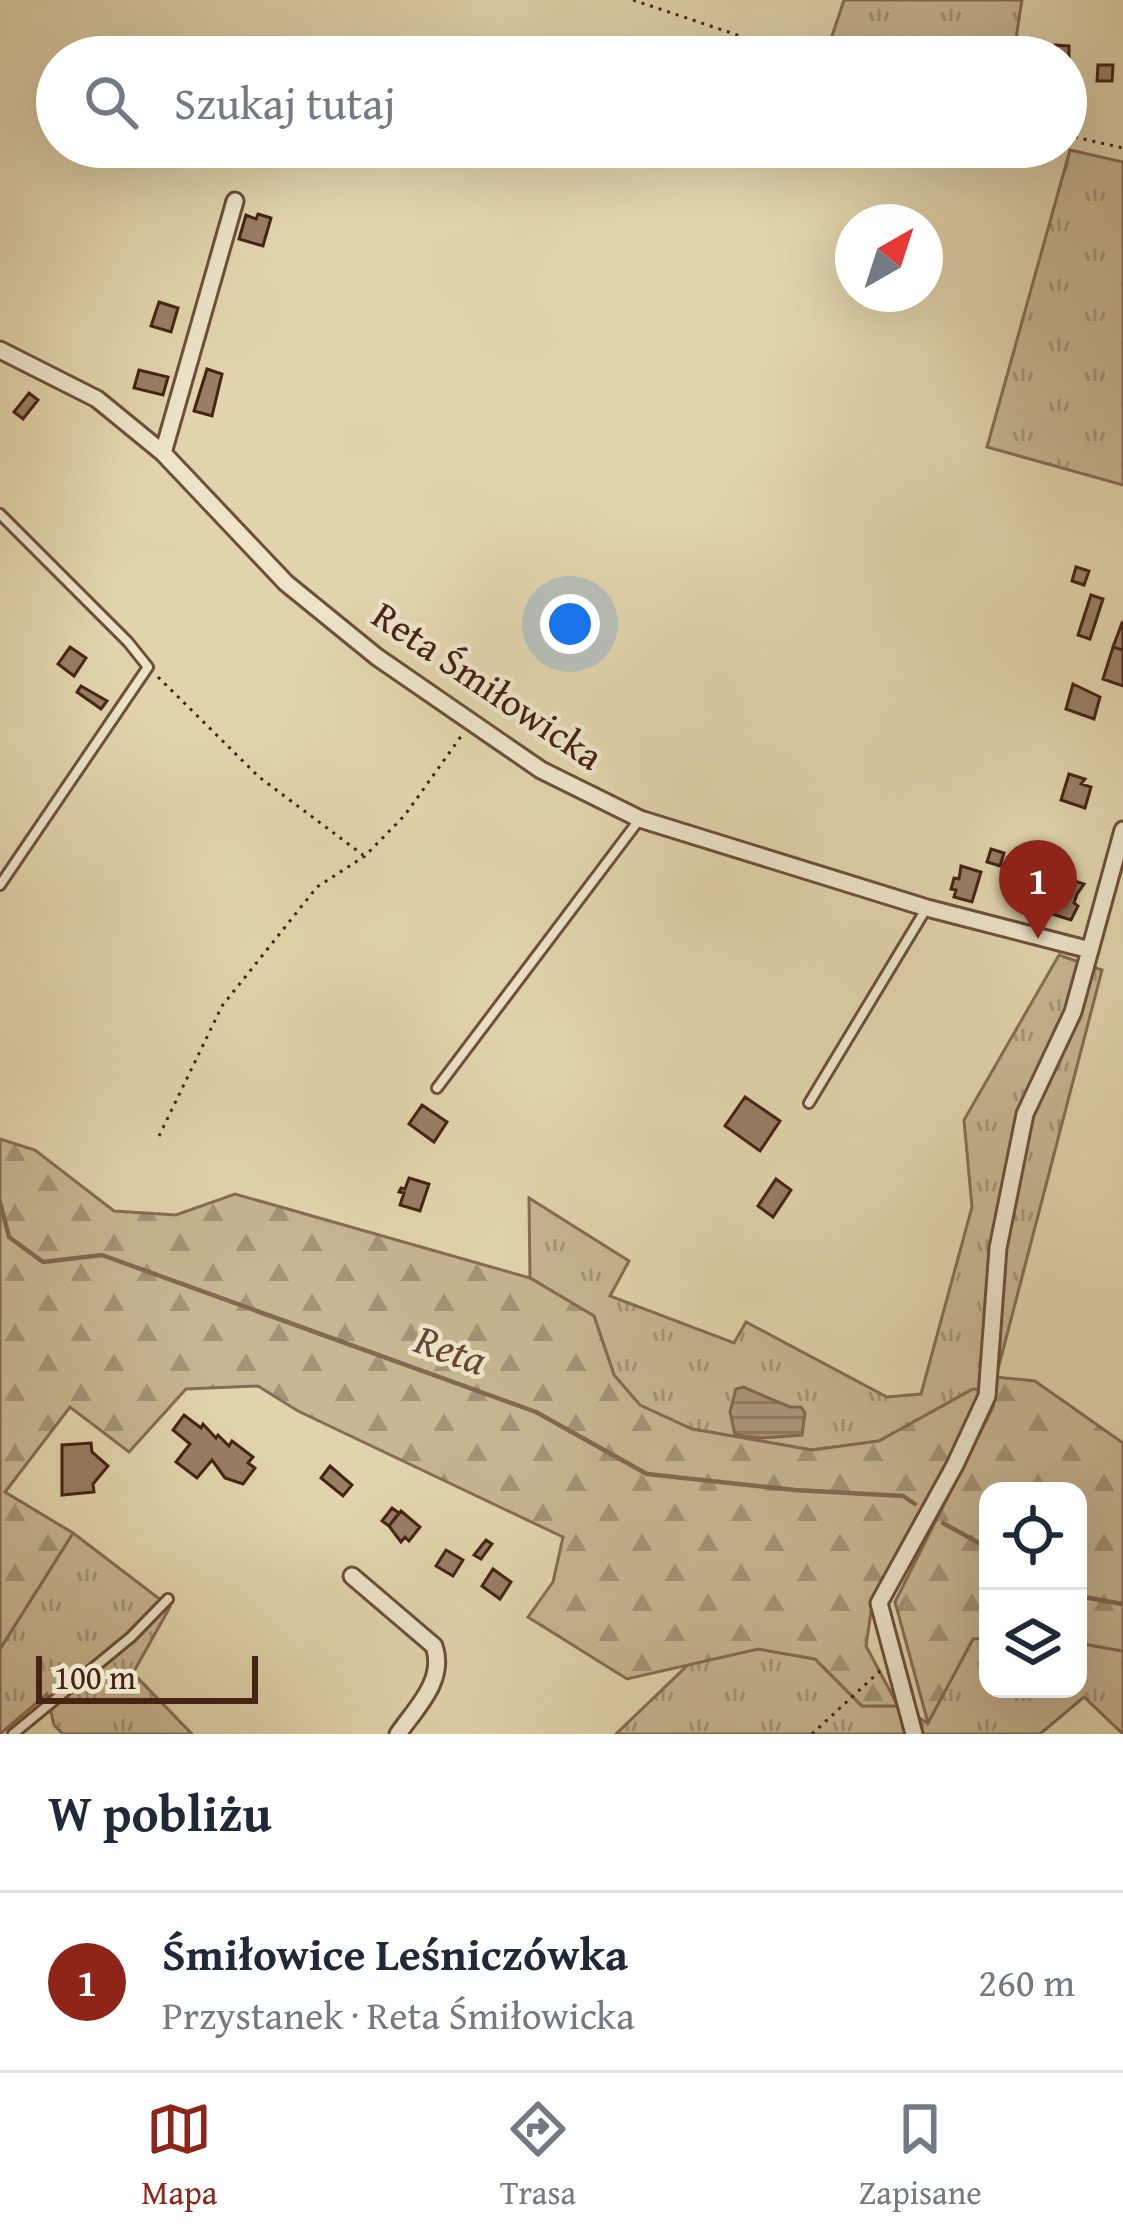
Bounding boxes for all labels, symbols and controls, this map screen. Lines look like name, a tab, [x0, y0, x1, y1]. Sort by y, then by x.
search box	[36, 36, 1087, 168]
icon: search	[78, 69, 144, 135]
text: Szukaj tutaj	[174, 70, 396, 135]
north arrow	[835, 204, 943, 312]
street label: Reta Śmiłowicka	[361, 586, 616, 783]
your location	[540, 594, 600, 654]
pin: 1	[999, 840, 1077, 939]
water label: Reta	[406, 1307, 496, 1390]
map controls	[979, 1482, 1087, 1698]
button: locate	[979, 1482, 1087, 1590]
button: layers	[979, 1590, 1087, 1698]
scale bar	[36, 1650, 258, 1703]
text: 100 m	[54, 1653, 136, 1701]
text: W pobliżu	[48, 1775, 272, 1850]
text: Śmiłowice Leśniczówka	[162, 1921, 628, 1986]
text: 1	[77, 1953, 97, 2010]
text: 260 m	[978, 1953, 1075, 2010]
text: Przystanek · Reta Śmiłowicka	[162, 1986, 635, 2043]
tab: Mapa	[141, 2096, 217, 2216]
tab: Trasa	[500, 2096, 576, 2216]
tab: Zapisane	[859, 2096, 982, 2216]

